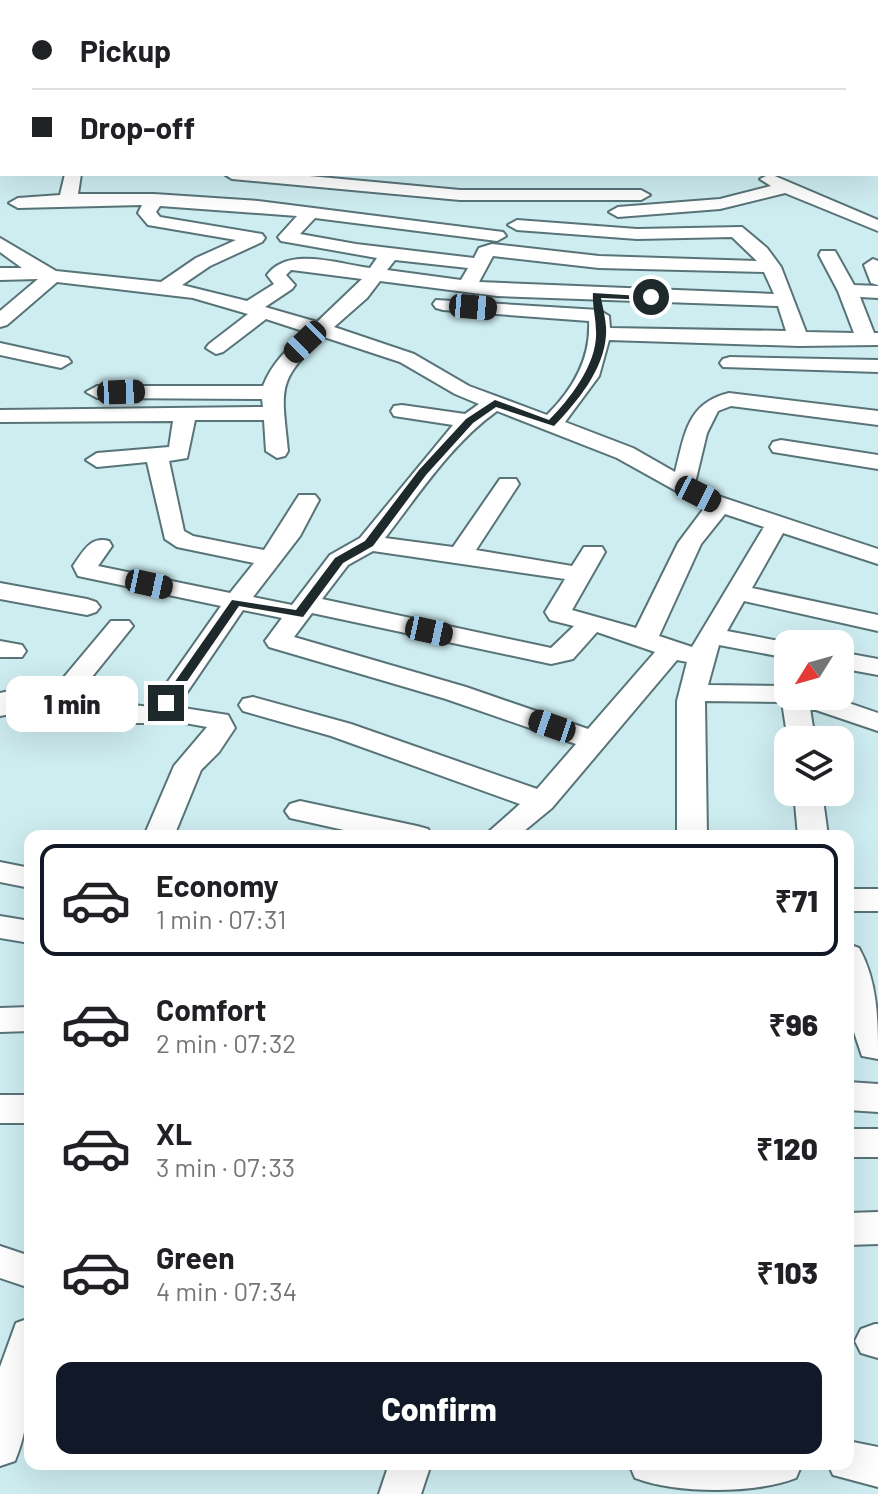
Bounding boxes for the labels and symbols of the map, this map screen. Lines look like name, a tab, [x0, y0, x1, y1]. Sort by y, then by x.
route start	[633, 279, 669, 315]
car	[448, 293, 498, 321]
car	[279, 317, 331, 367]
car	[97, 379, 145, 405]
car	[671, 472, 725, 516]
car	[123, 567, 175, 601]
car	[403, 614, 455, 648]
north arrow	[774, 630, 854, 710]
callout: 1 min	[6, 675, 138, 731]
route end	[148, 685, 184, 721]
car	[525, 707, 579, 745]

